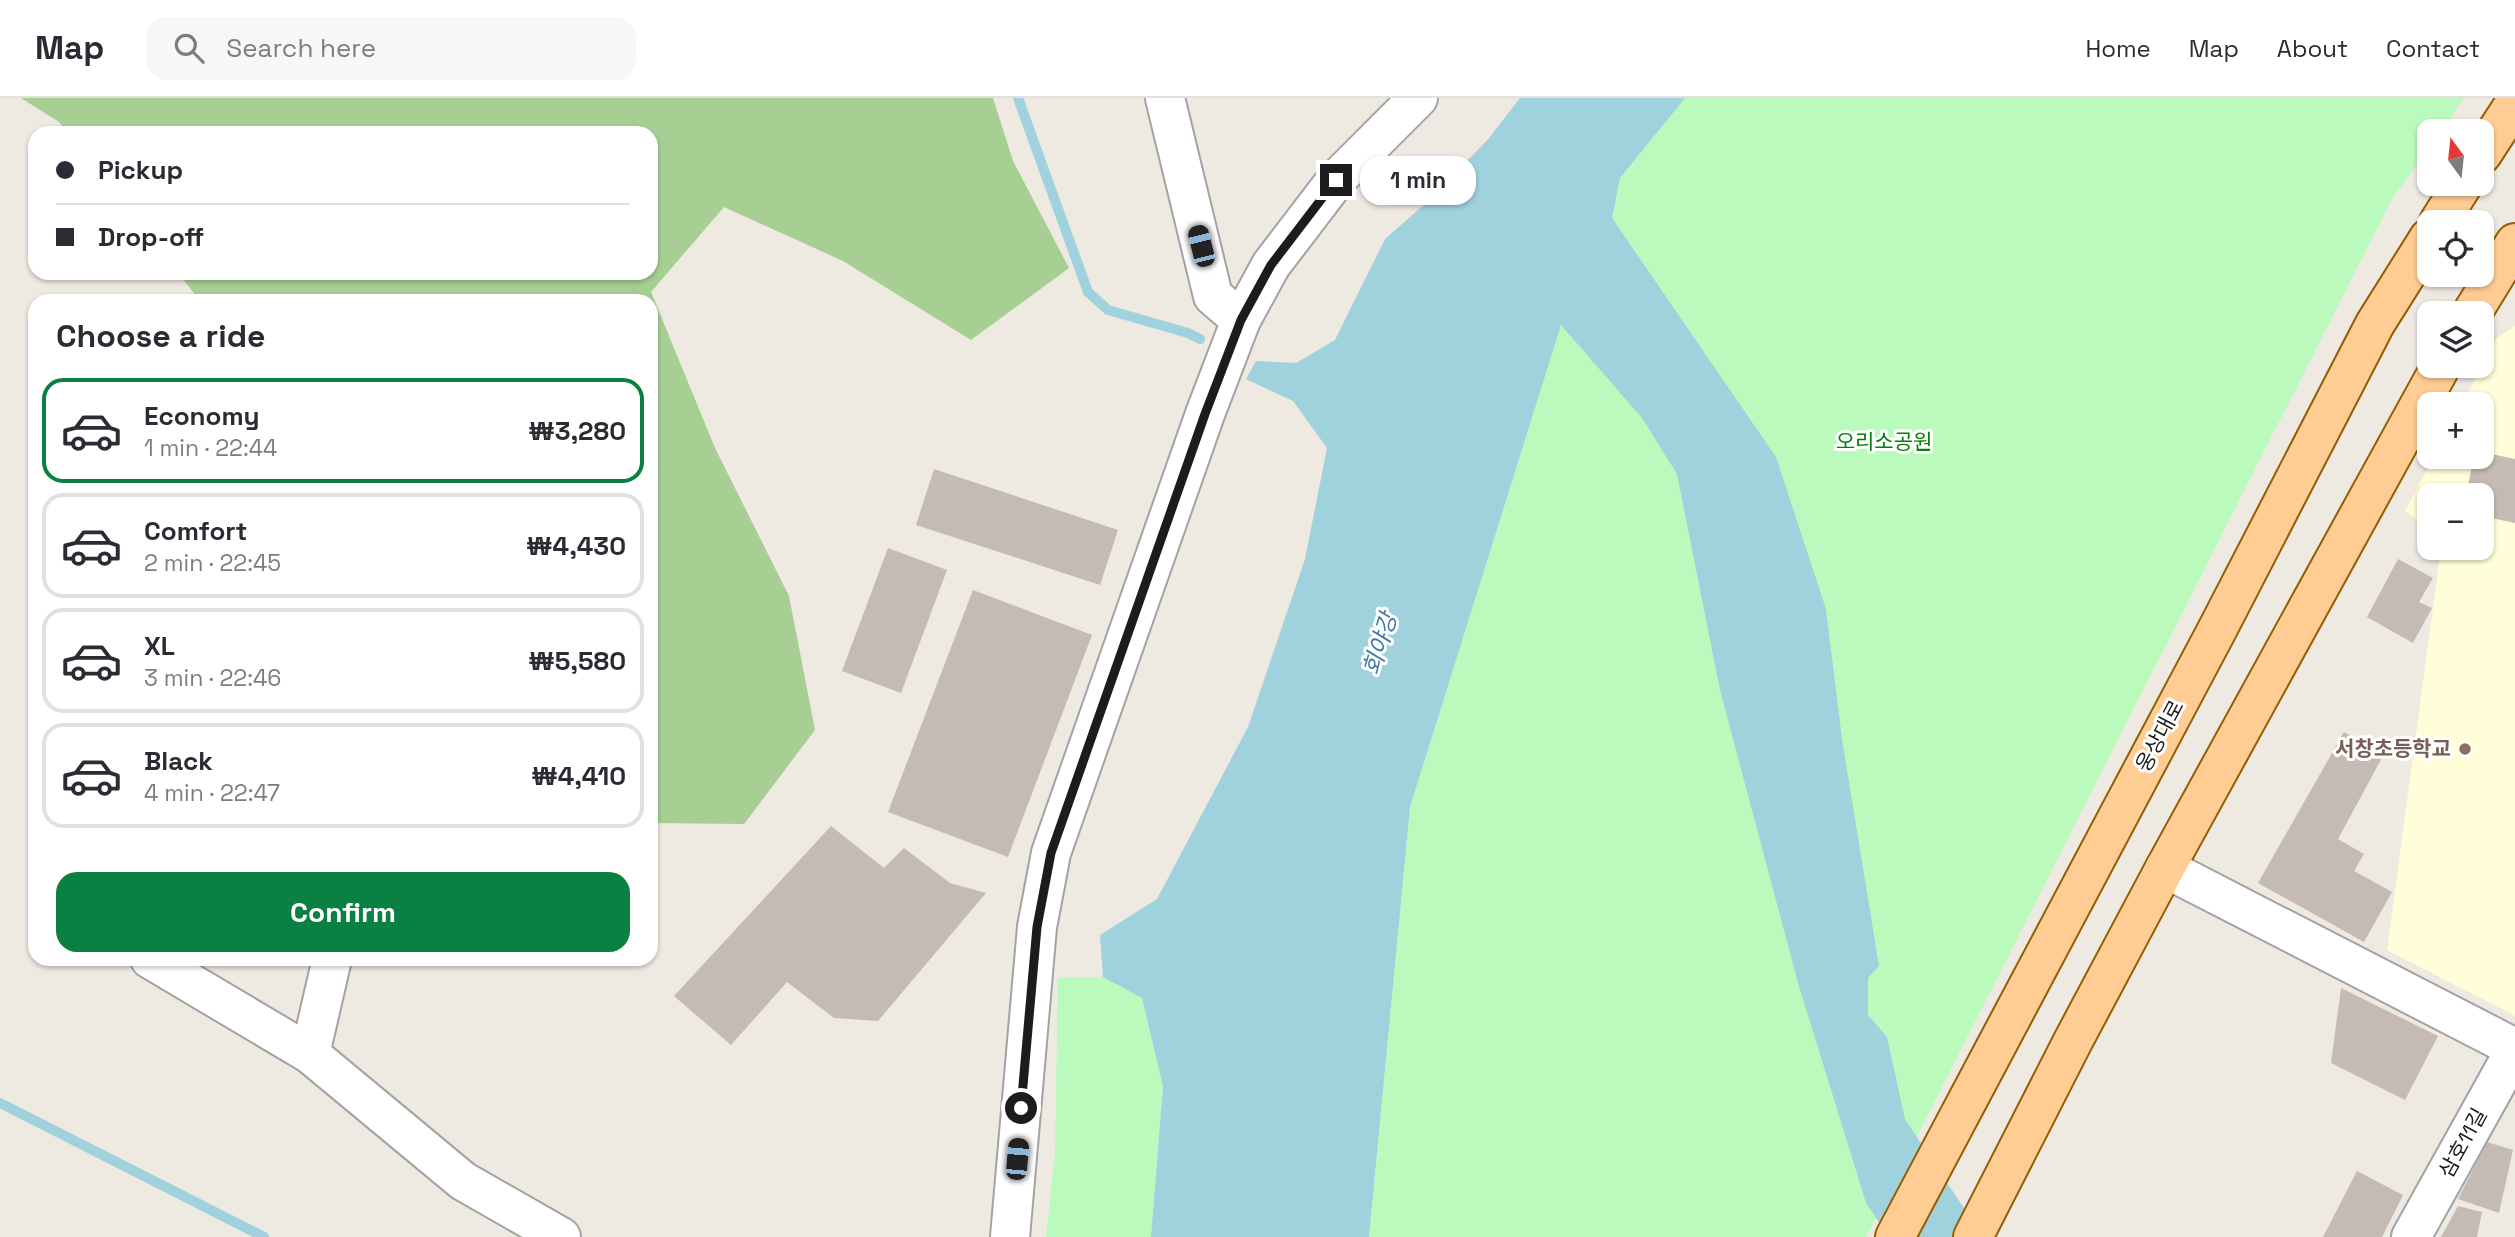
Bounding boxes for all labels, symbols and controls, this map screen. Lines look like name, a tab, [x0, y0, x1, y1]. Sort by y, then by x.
search box	[146, 17, 636, 80]
text: Map	[35, 27, 104, 69]
icon: search	[170, 29, 208, 67]
text: Search here	[226, 31, 376, 65]
text: Home	[2085, 33, 2151, 64]
text: Map	[2189, 33, 2239, 64]
text: About	[2277, 33, 2348, 64]
text: Contact	[2386, 33, 2480, 64]
north arrow	[2417, 119, 2494, 196]
map controls	[2417, 119, 2494, 560]
text: Pickup	[98, 153, 183, 187]
callout: 1 min	[1360, 155, 1476, 204]
route end	[1320, 164, 1352, 196]
text: 1 min	[1390, 165, 1446, 195]
button: locate	[2417, 210, 2494, 287]
text: Drop-off	[98, 220, 204, 254]
car	[1186, 223, 1217, 269]
button: layers	[2417, 301, 2494, 378]
text: Choose a ride	[56, 316, 266, 356]
button: +	[2417, 392, 2494, 469]
icon: car	[60, 399, 123, 462]
text: Economy	[144, 399, 260, 433]
text: ₩3,280	[528, 414, 626, 448]
park label: 오리소공원	[1836, 428, 1932, 455]
text: 1 min · 22:44	[144, 433, 277, 463]
button: −	[2417, 483, 2494, 560]
icon: car	[60, 514, 123, 577]
text: Comfort	[144, 514, 247, 548]
text: ₩4,430	[526, 529, 626, 563]
text: 2 min · 22:45	[144, 548, 281, 578]
water label: 회야강	[1356, 607, 1404, 679]
icon: car	[60, 629, 123, 692]
text: XL	[144, 629, 175, 663]
text: ₩5,580	[528, 644, 626, 678]
text: 3 min · 22:46	[144, 663, 281, 693]
street label: 웅상대로	[2129, 695, 2190, 776]
place label: 서창초등학교	[2335, 735, 2451, 762]
marker: 서창초등학교	[2457, 741, 2473, 757]
icon: car	[60, 744, 123, 807]
text: Black	[144, 744, 213, 778]
text: ₩4,410	[531, 759, 626, 793]
text: 4 min · 22:47	[144, 778, 280, 808]
button: Confirm	[56, 872, 630, 952]
route start	[1005, 1092, 1037, 1124]
street label: 삼호11길	[2432, 1103, 2493, 1182]
car	[1005, 1137, 1030, 1181]

